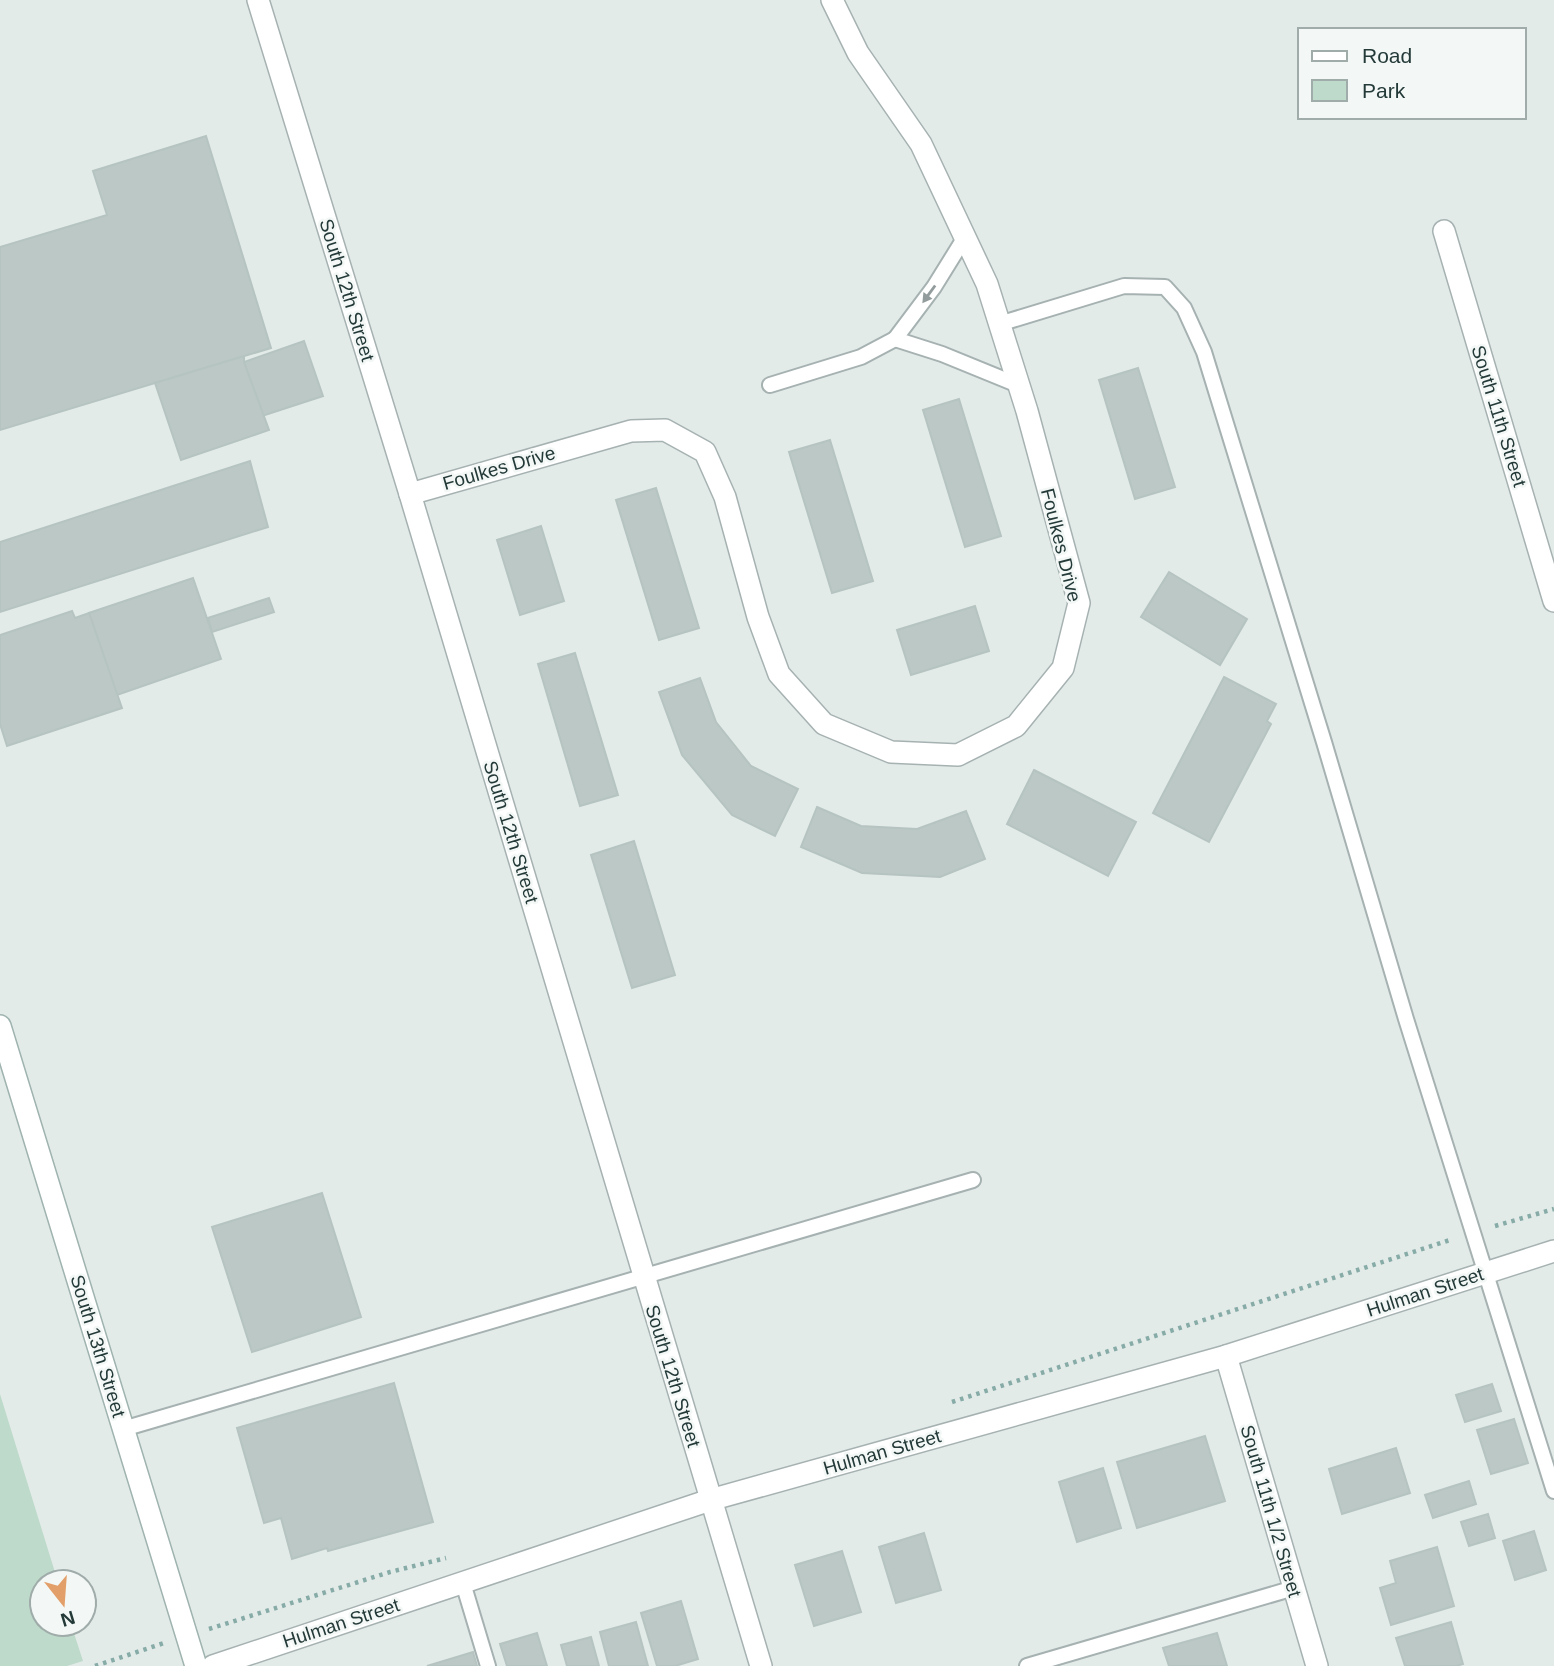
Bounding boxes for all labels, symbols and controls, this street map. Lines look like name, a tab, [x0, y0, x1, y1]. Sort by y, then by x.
legend	[1298, 28, 1526, 119]
text: Road	[1362, 44, 1412, 67]
text: Park	[1362, 79, 1406, 102]
street label: South 12th Street	[315, 216, 379, 364]
one-way arrow	[922, 285, 936, 303]
street label: South 11th Street	[1468, 343, 1531, 490]
street label: Foulkes Drive	[440, 442, 558, 494]
street label: Foulkes Drive	[1037, 486, 1085, 604]
street label: South 12th Street	[479, 758, 543, 906]
street label: Hulman Street	[1364, 1263, 1487, 1321]
street label: South 13th Street	[66, 1272, 130, 1420]
street label: South 12th Street	[641, 1302, 705, 1450]
street label: South 11th 1/2 Street	[1236, 1422, 1306, 1600]
street label: Hulman Street	[821, 1425, 944, 1479]
north arrow	[28, 1568, 98, 1638]
street label: Hulman Street	[280, 1594, 403, 1652]
text: N	[58, 1607, 77, 1631]

